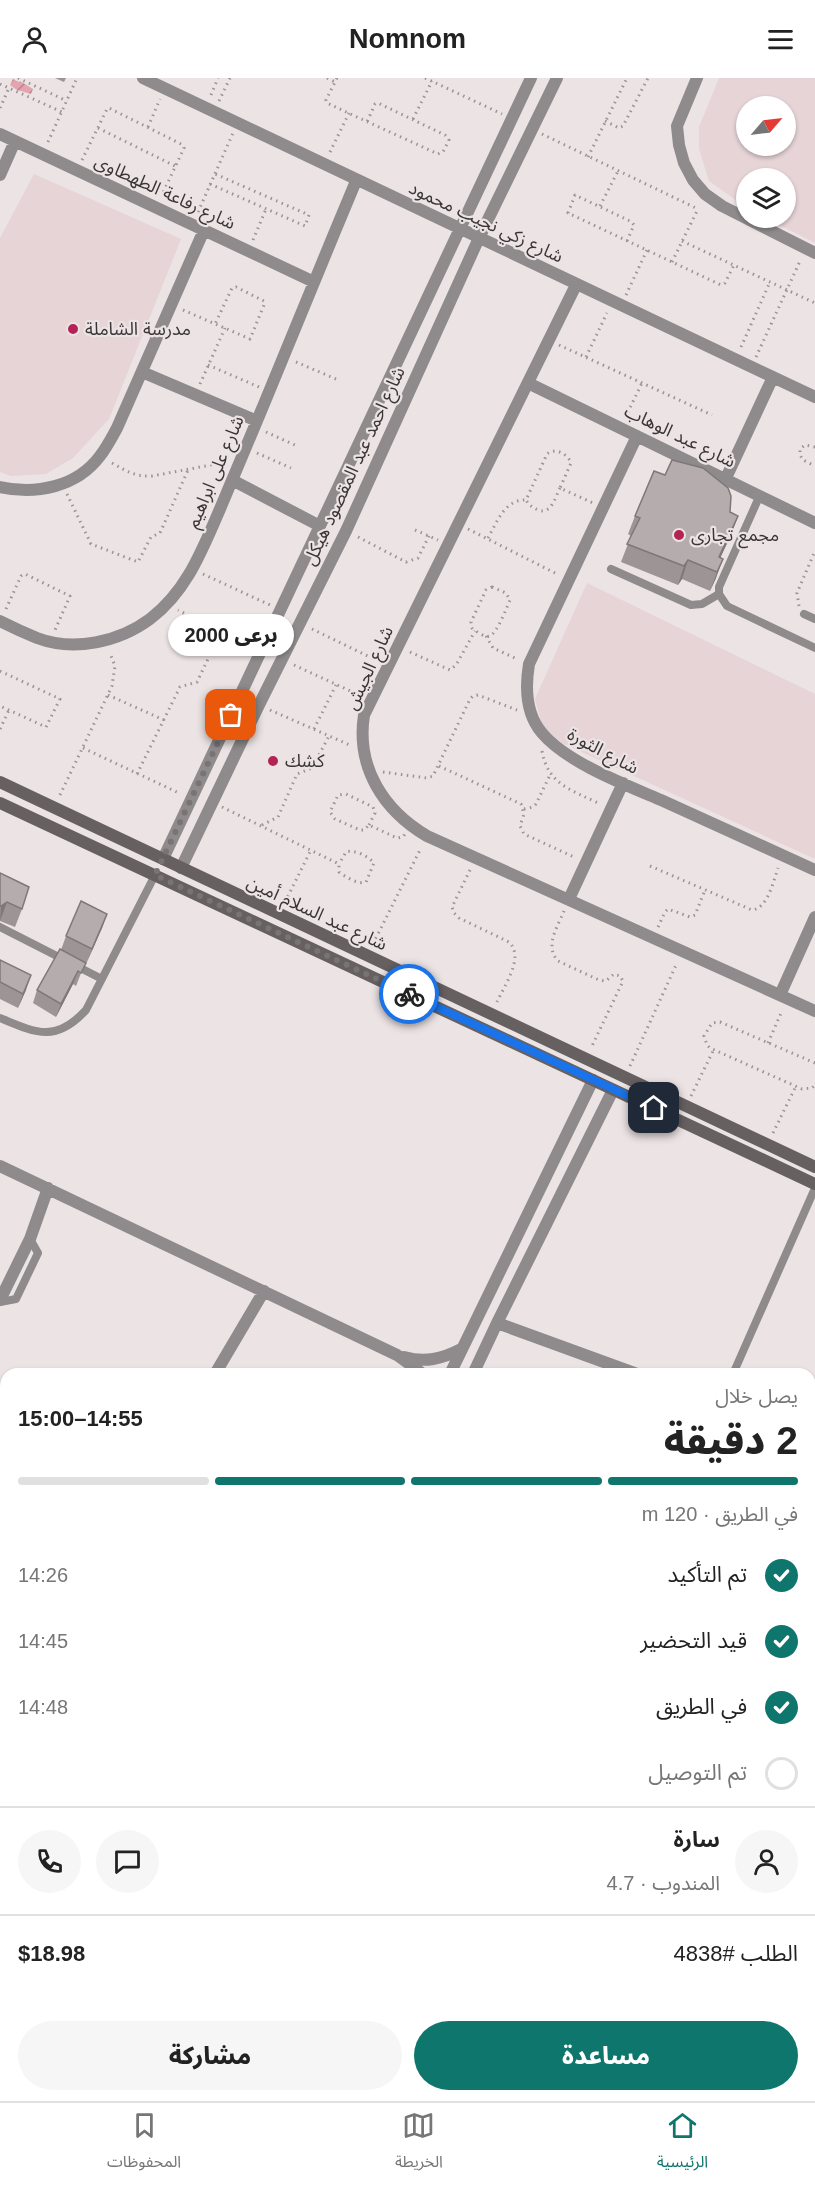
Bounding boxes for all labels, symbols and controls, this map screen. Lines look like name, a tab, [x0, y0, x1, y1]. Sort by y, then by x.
icon: person	[18, 23, 51, 56]
icon: menu	[764, 23, 797, 56]
text: Nomnom	[349, 24, 466, 54]
north arrow	[736, 96, 796, 156]
map controls	[736, 96, 796, 228]
street label: شارع رفاعة الطهطاوى	[90, 151, 238, 237]
button: layers	[736, 168, 796, 228]
street label: شارع زكي نجيب محمود	[404, 177, 566, 270]
place label: مدرسة الشاملة	[85, 319, 191, 340]
marker: مدرسة الشاملة	[66, 322, 80, 336]
street label: شارع احمد عبد المقصود هيكل	[299, 364, 412, 570]
street label: شارع عبد الوهاب	[620, 401, 739, 475]
street label: شارع على ابراهيم	[182, 413, 251, 533]
place label: مجمع تجارى	[691, 525, 779, 549]
marker: مجمع تجارى	[672, 528, 686, 542]
callout: برعى 2000	[168, 613, 294, 655]
street label: شارع الجيش	[341, 623, 401, 715]
text: برعى 2000	[184, 624, 278, 646]
pin	[205, 689, 256, 740]
icon: bag	[214, 698, 247, 731]
street label: شارع الثورة	[562, 724, 642, 782]
place label: كشك	[285, 751, 325, 771]
marker: كشك	[266, 754, 280, 768]
street label: شارع عبد السلام أمين	[242, 871, 391, 958]
courier	[379, 964, 439, 1024]
icon: bike	[393, 978, 426, 1011]
pin	[628, 1082, 679, 1133]
icon: home	[637, 1091, 670, 1124]
text: يصل خلال	[715, 1385, 798, 1407]
text: 14:55–15:00	[18, 1406, 143, 1431]
text: 2 دقيقة	[664, 1419, 798, 1462]
text: في الطريق · 120 m	[642, 1503, 798, 1525]
icon: check	[765, 1559, 798, 1592]
text: تم التأكيد	[667, 1562, 747, 1587]
text: 14:26	[18, 1564, 68, 1586]
icon: check	[765, 1625, 798, 1658]
text: قيد التحضير	[640, 1628, 747, 1653]
text: 14:45	[18, 1630, 68, 1652]
icon: check	[765, 1691, 798, 1724]
text: في الطريق	[656, 1694, 747, 1719]
text: 14:48	[18, 1696, 68, 1718]
text: تم التوصيل	[648, 1760, 747, 1785]
text: سارة	[674, 1827, 720, 1852]
button: phone	[18, 1830, 81, 1893]
button: chat	[96, 1830, 159, 1893]
button: person	[735, 1830, 798, 1893]
text: المندوب · 4.7	[607, 1872, 720, 1894]
text: $18.98	[18, 1941, 85, 1966]
text: الطلب #4838	[673, 1941, 798, 1966]
button: مشاركة	[18, 2021, 402, 2090]
button: مساعدة	[414, 2021, 798, 2090]
tab: المحفوظات	[107, 2109, 181, 2179]
tab: الخريطة	[395, 2109, 443, 2179]
tab: الرئيسية	[657, 2109, 708, 2179]

